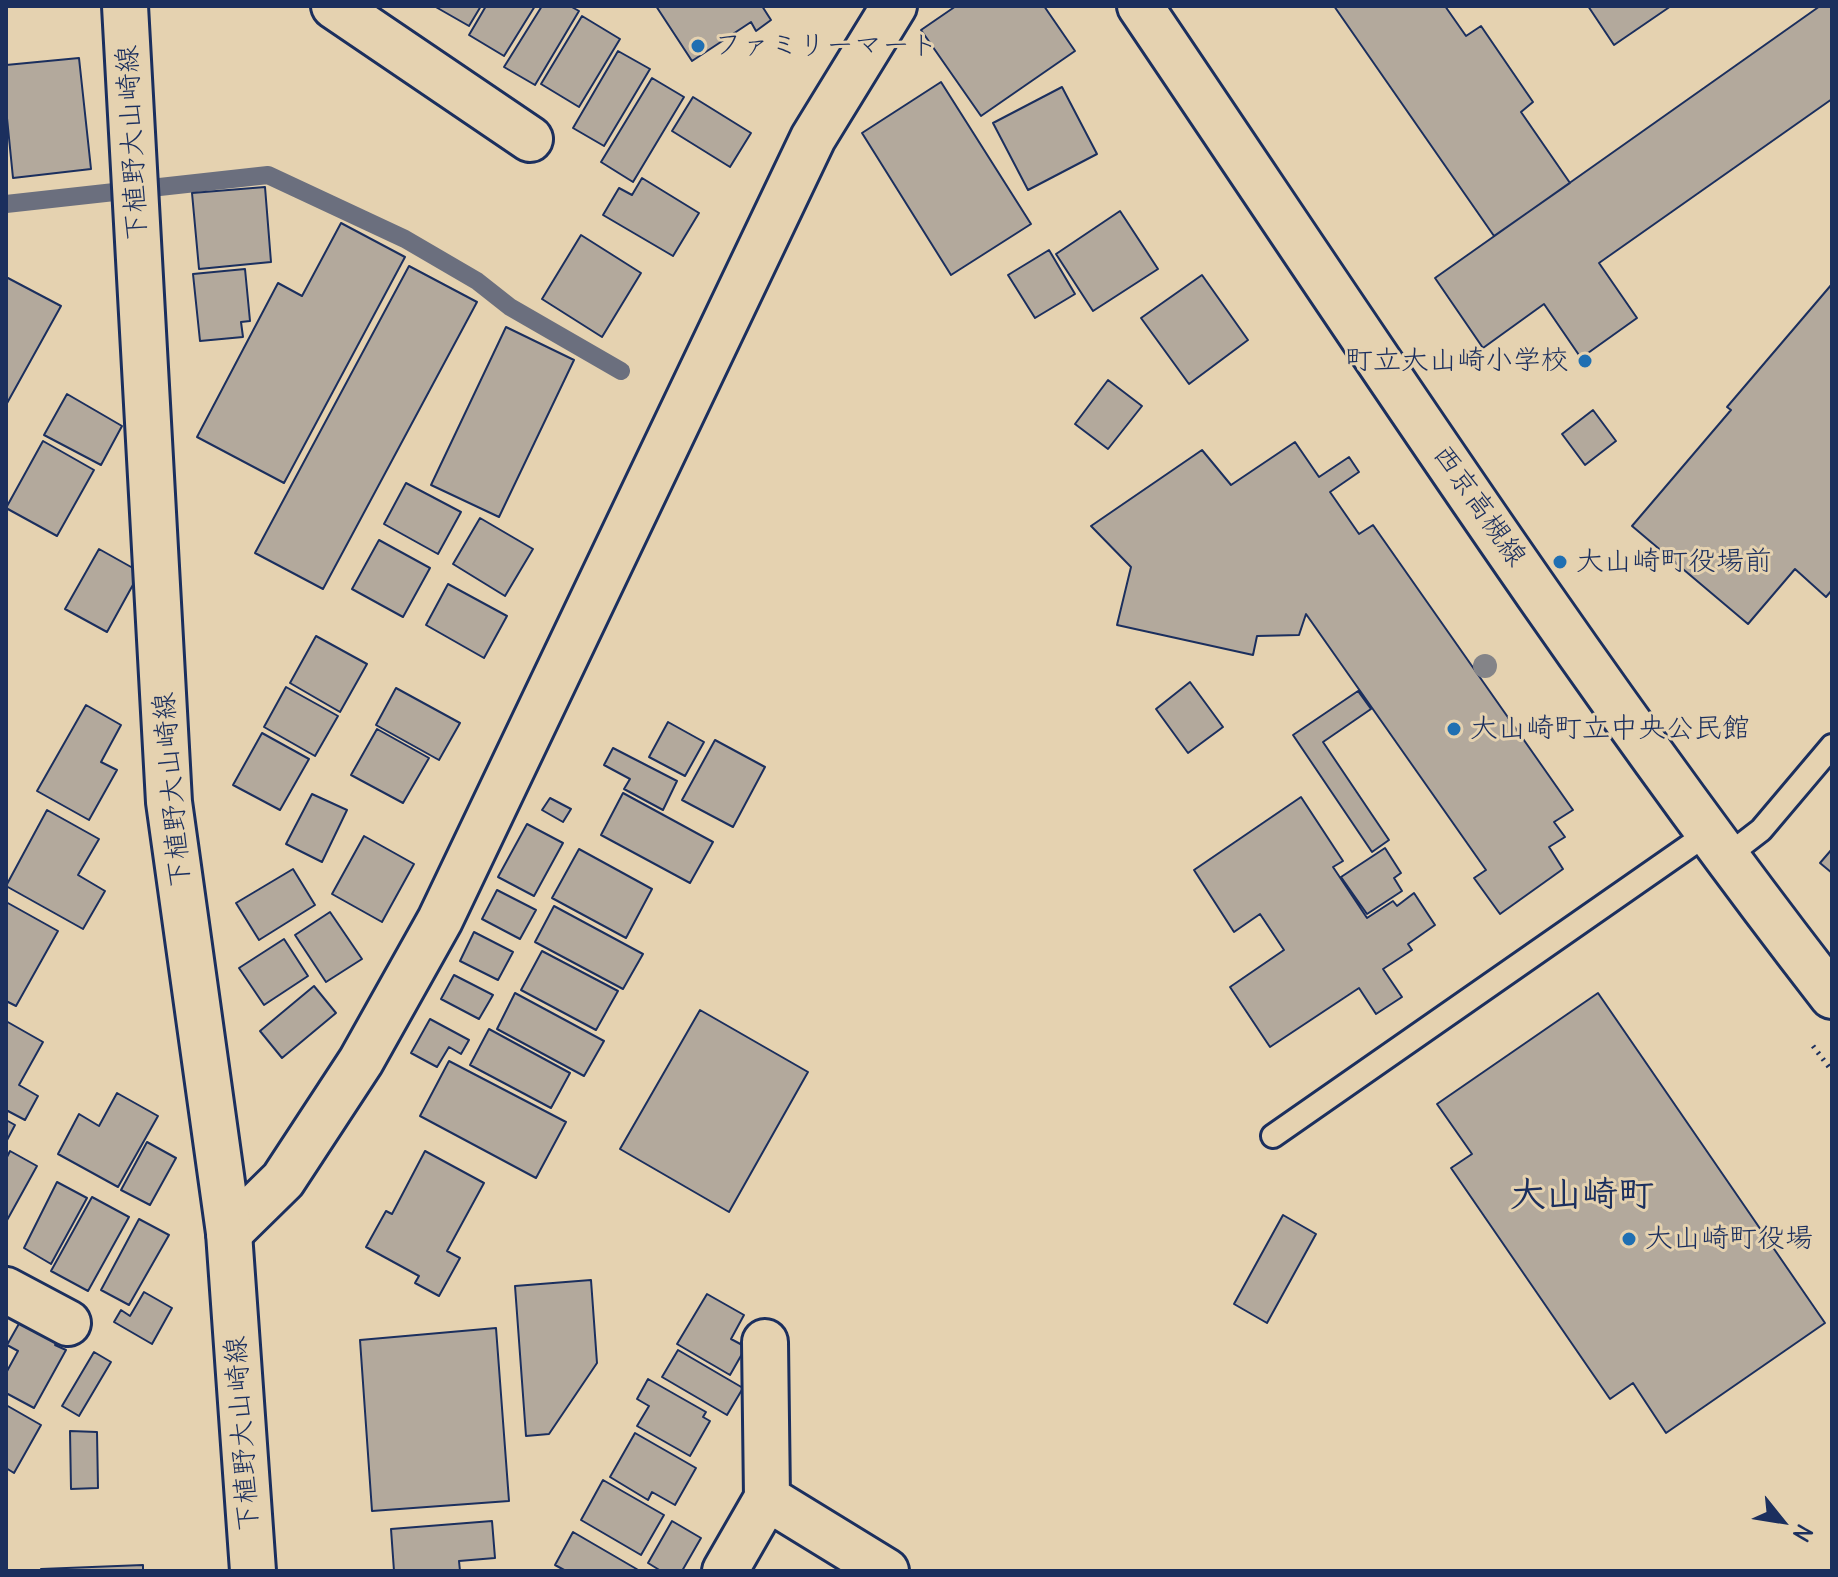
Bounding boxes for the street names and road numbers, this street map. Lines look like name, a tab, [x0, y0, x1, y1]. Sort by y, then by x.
street label: 下植野大山崎線	[111, 44, 155, 242]
street label: 西京高槻線	[1425, 439, 1533, 573]
street label: 下植野大山崎線	[148, 691, 198, 889]
street label: 下植野大山崎線	[219, 1335, 267, 1533]

